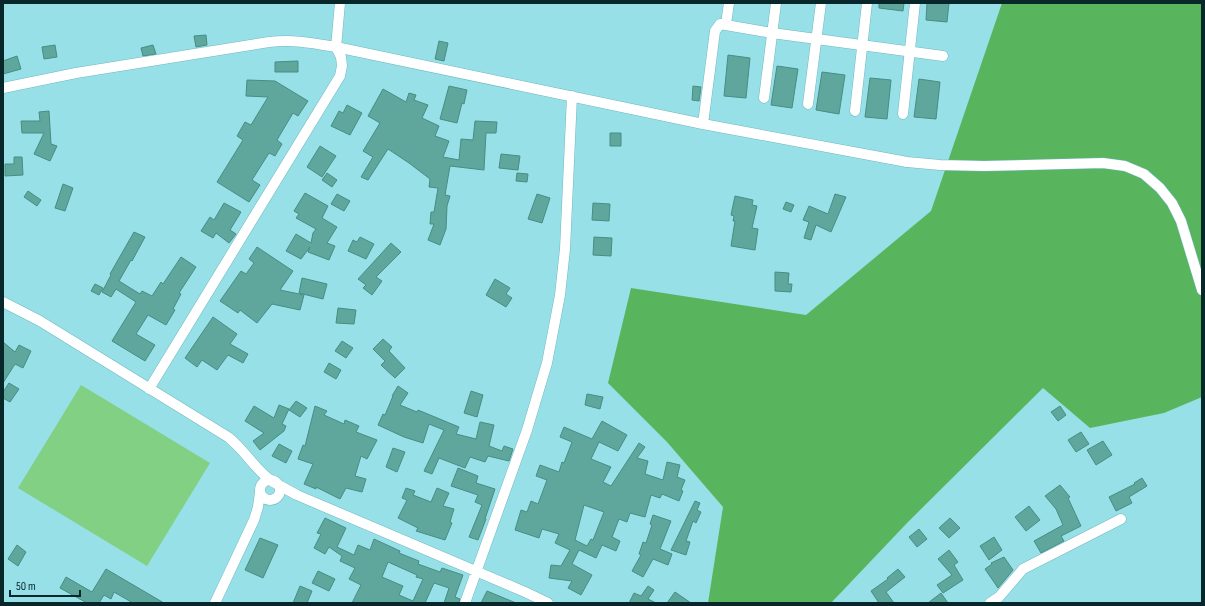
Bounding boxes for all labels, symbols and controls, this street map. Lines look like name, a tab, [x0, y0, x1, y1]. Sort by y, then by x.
scale bar	[10, 572, 80, 598]
text: 50 m	[16, 579, 36, 594]

